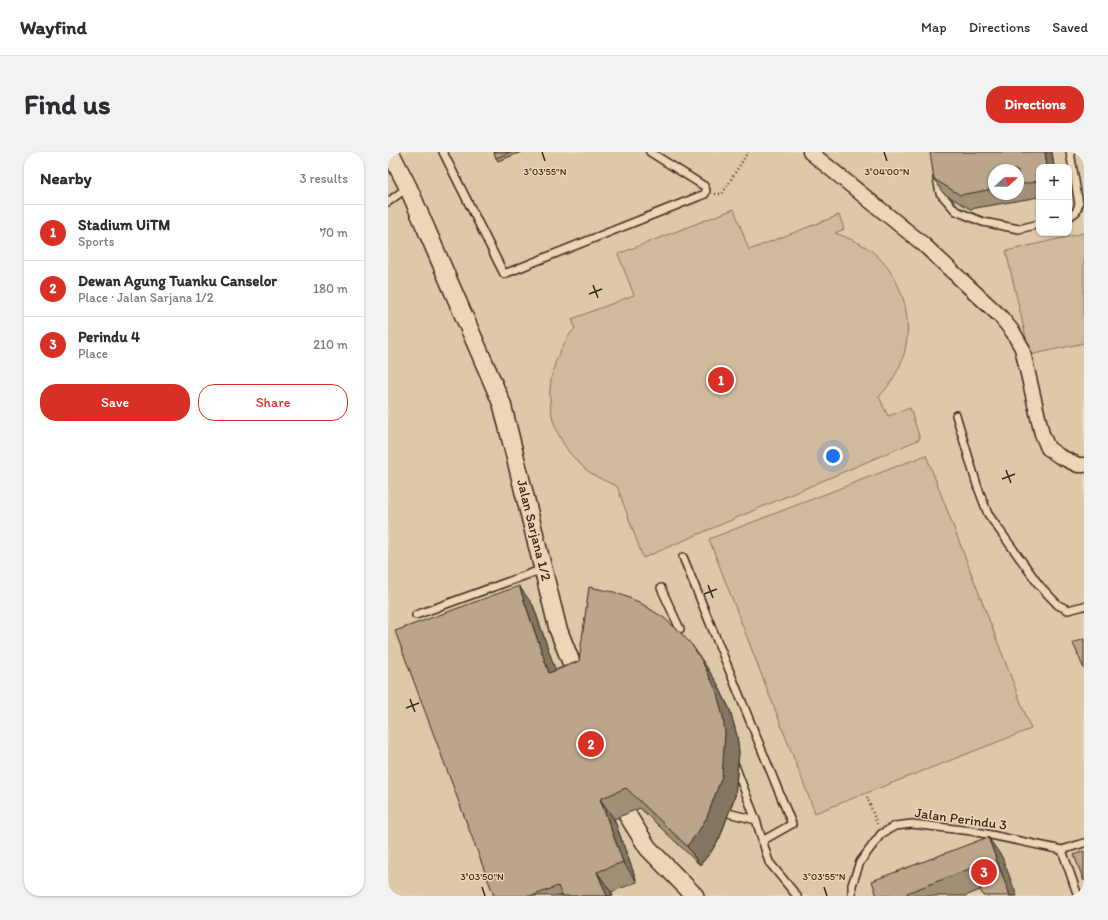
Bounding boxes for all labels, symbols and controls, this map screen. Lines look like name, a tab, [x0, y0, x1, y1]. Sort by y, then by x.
text: Wayfind	[20, 16, 87, 39]
text: Map	[921, 19, 947, 36]
text: Directions	[969, 19, 1030, 36]
text: Saved	[1052, 19, 1088, 36]
button: Directions	[986, 86, 1084, 123]
text: Find us	[24, 87, 111, 121]
north arrow	[988, 164, 1024, 200]
map controls	[1036, 164, 1072, 236]
button: +	[1036, 164, 1072, 200]
text: 3°03'55"N	[524, 165, 567, 178]
text: 3°04'00"N	[864, 165, 910, 178]
text: Nearby	[40, 168, 92, 188]
text: 3 results	[299, 171, 348, 186]
button: −	[1036, 200, 1072, 236]
text: Stadium UiTM	[78, 216, 170, 234]
text: 1	[50, 225, 56, 240]
text: 70 m	[320, 225, 348, 240]
text: Sports	[78, 234, 114, 249]
text: Dewan Agung Tuanku Canselor	[78, 272, 277, 290]
text: 2	[50, 281, 56, 296]
text: 180 m	[313, 281, 348, 296]
text: Place · Jalan Sarjana 1/2	[78, 290, 214, 305]
text: Perindu 4	[78, 328, 140, 346]
text: 3	[49, 337, 57, 352]
text: 210 m	[313, 337, 348, 352]
text: Place	[78, 346, 108, 361]
pin: 1	[708, 365, 734, 395]
button: Save	[40, 384, 190, 421]
button: Share	[198, 384, 348, 421]
your location	[823, 446, 843, 466]
street label: Jalan Sarjana 1/2	[513, 477, 555, 583]
pin: 2	[578, 729, 604, 759]
street label: Jalan Perindu 3	[914, 804, 1009, 834]
pin: 3	[971, 857, 997, 887]
text: 3°03'50"N	[460, 870, 504, 883]
text: 3°03'55"N	[803, 870, 846, 883]

